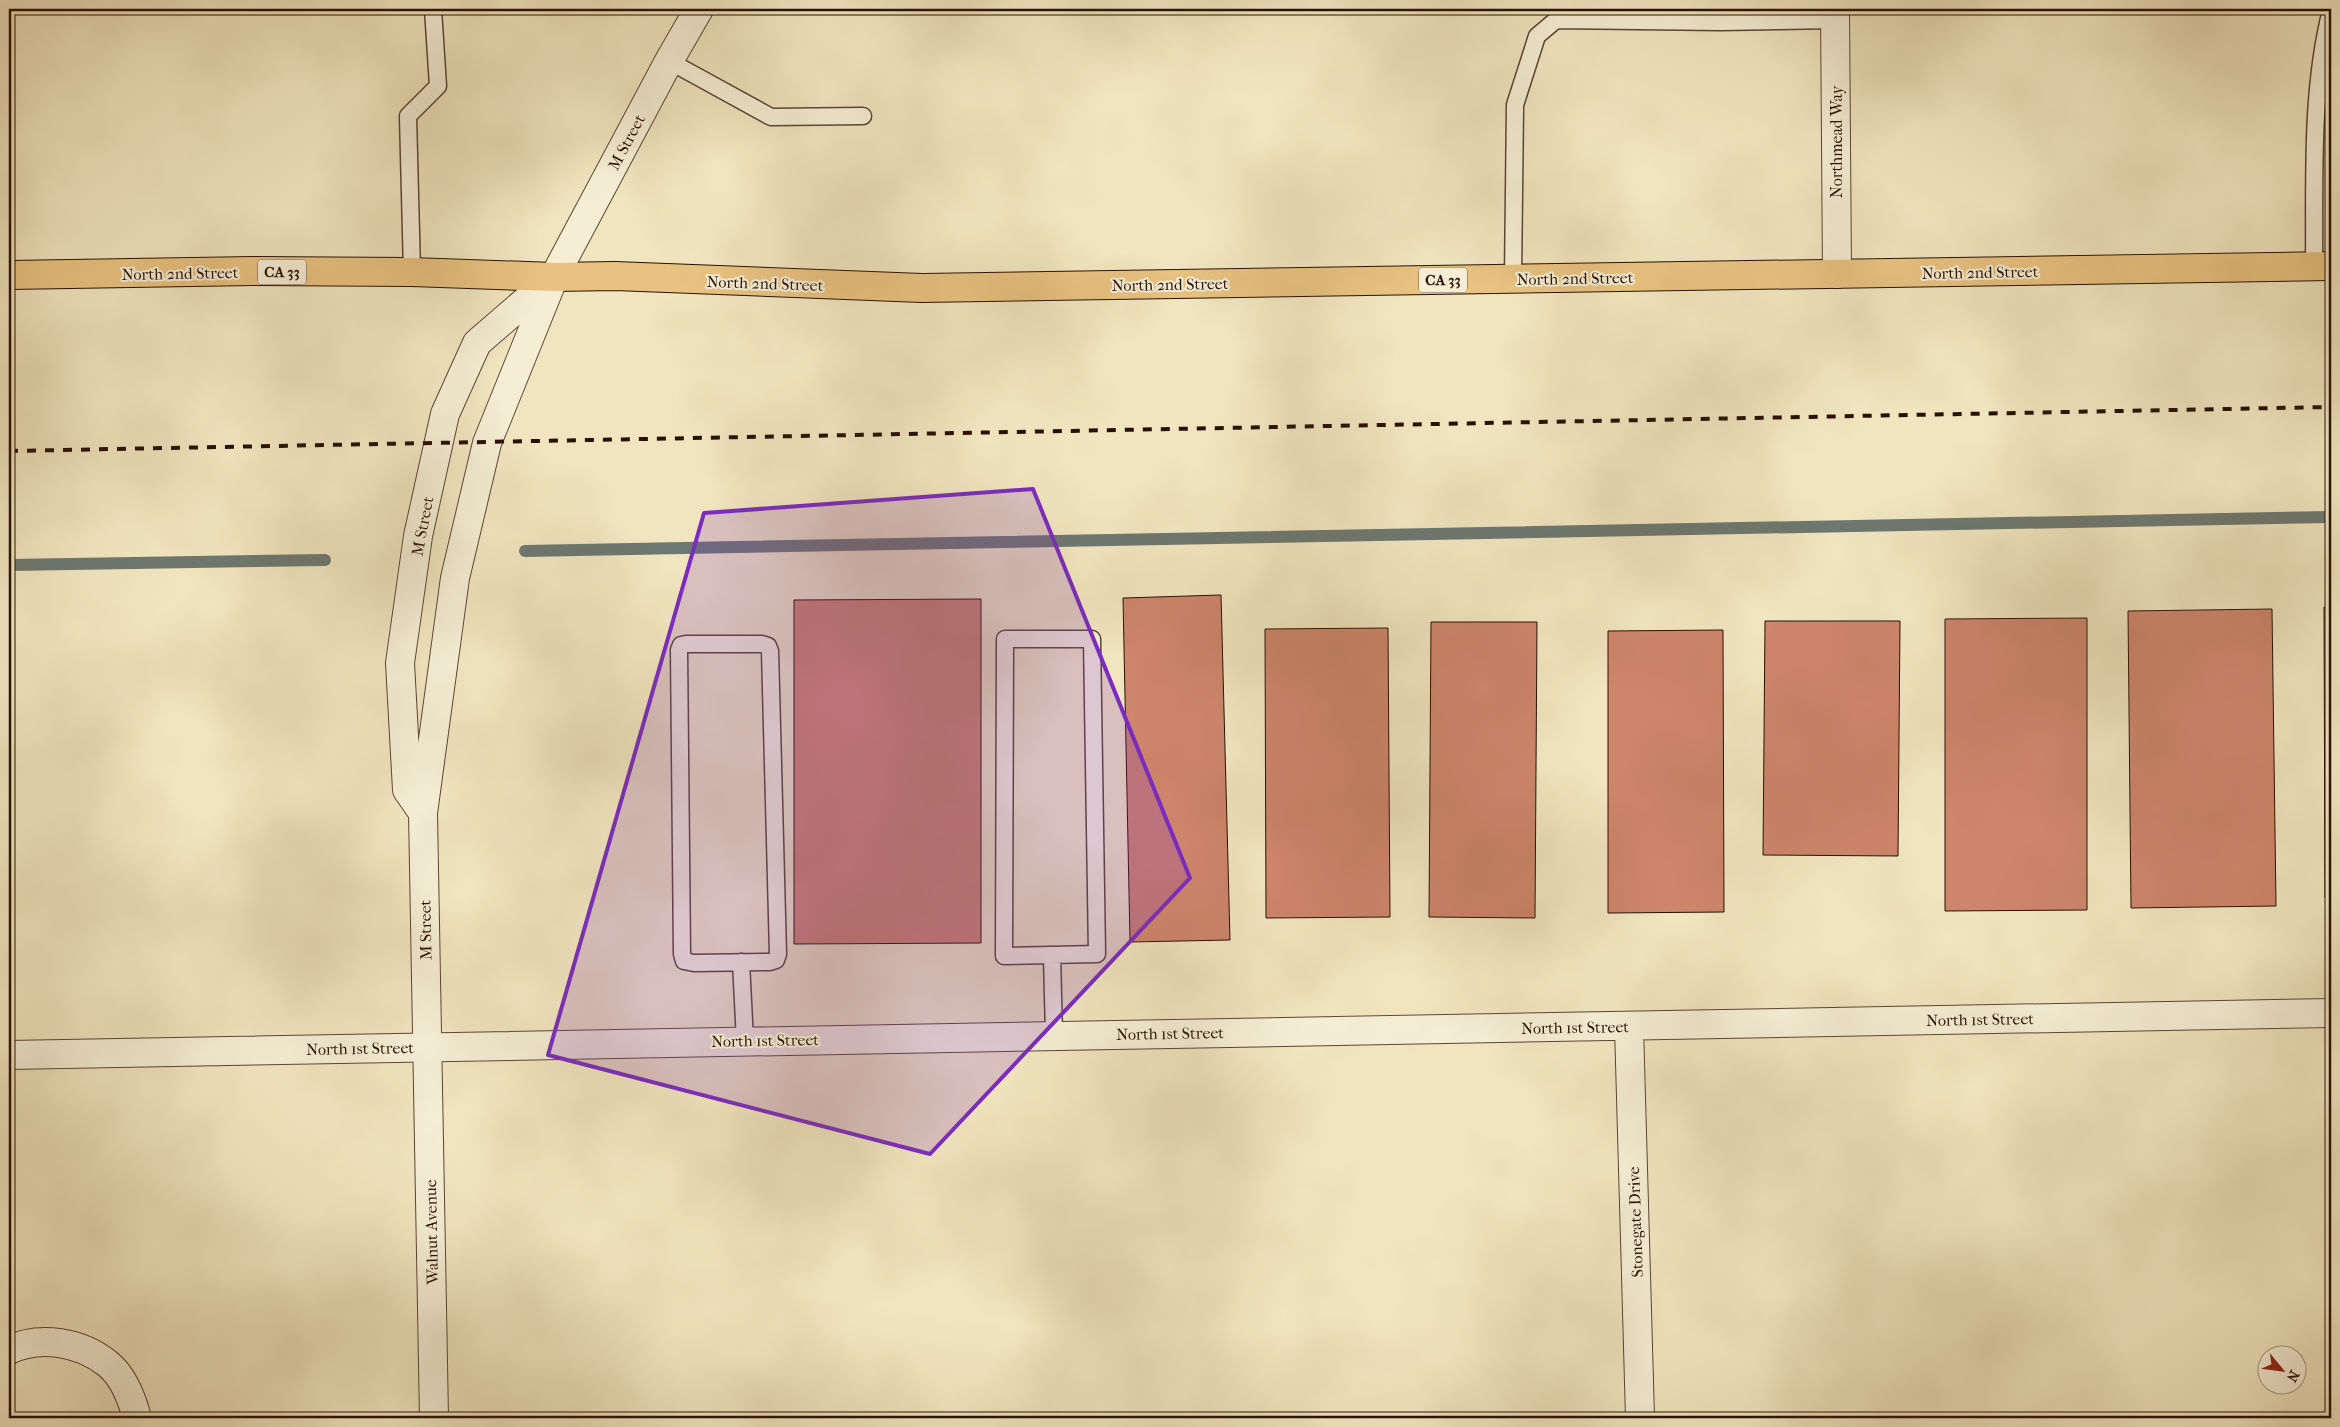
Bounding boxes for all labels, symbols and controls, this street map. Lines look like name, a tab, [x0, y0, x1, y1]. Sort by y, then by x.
street label: Northmead Way	[1827, 85, 1846, 198]
street label: M Street	[604, 111, 649, 173]
road number: CA 33	[258, 260, 306, 284]
street label: North 2nd Street	[1922, 262, 2039, 283]
street label: North 2nd Street	[122, 263, 239, 284]
road number: CA 33	[1419, 268, 1467, 292]
street label: North 2nd Street	[1517, 268, 1634, 289]
street label: North 2nd Street	[706, 272, 824, 295]
street label: North 2nd Street	[1112, 274, 1229, 295]
street label: M Street	[407, 494, 438, 558]
street label: M Street	[415, 899, 436, 960]
street label: North 1st Street	[1926, 1009, 2034, 1030]
street label: North 1st Street	[1521, 1017, 1629, 1038]
street label: North 1st Street	[1116, 1023, 1224, 1044]
street label: North 1st Street	[711, 1030, 819, 1051]
street label: North 1st Street	[306, 1038, 414, 1059]
street label: Stonegate Drive	[1624, 1166, 1647, 1278]
street label: Walnut Avenue	[421, 1179, 442, 1286]
north arrow	[2258, 1344, 2308, 1394]
text: N	[2283, 1367, 2303, 1385]

